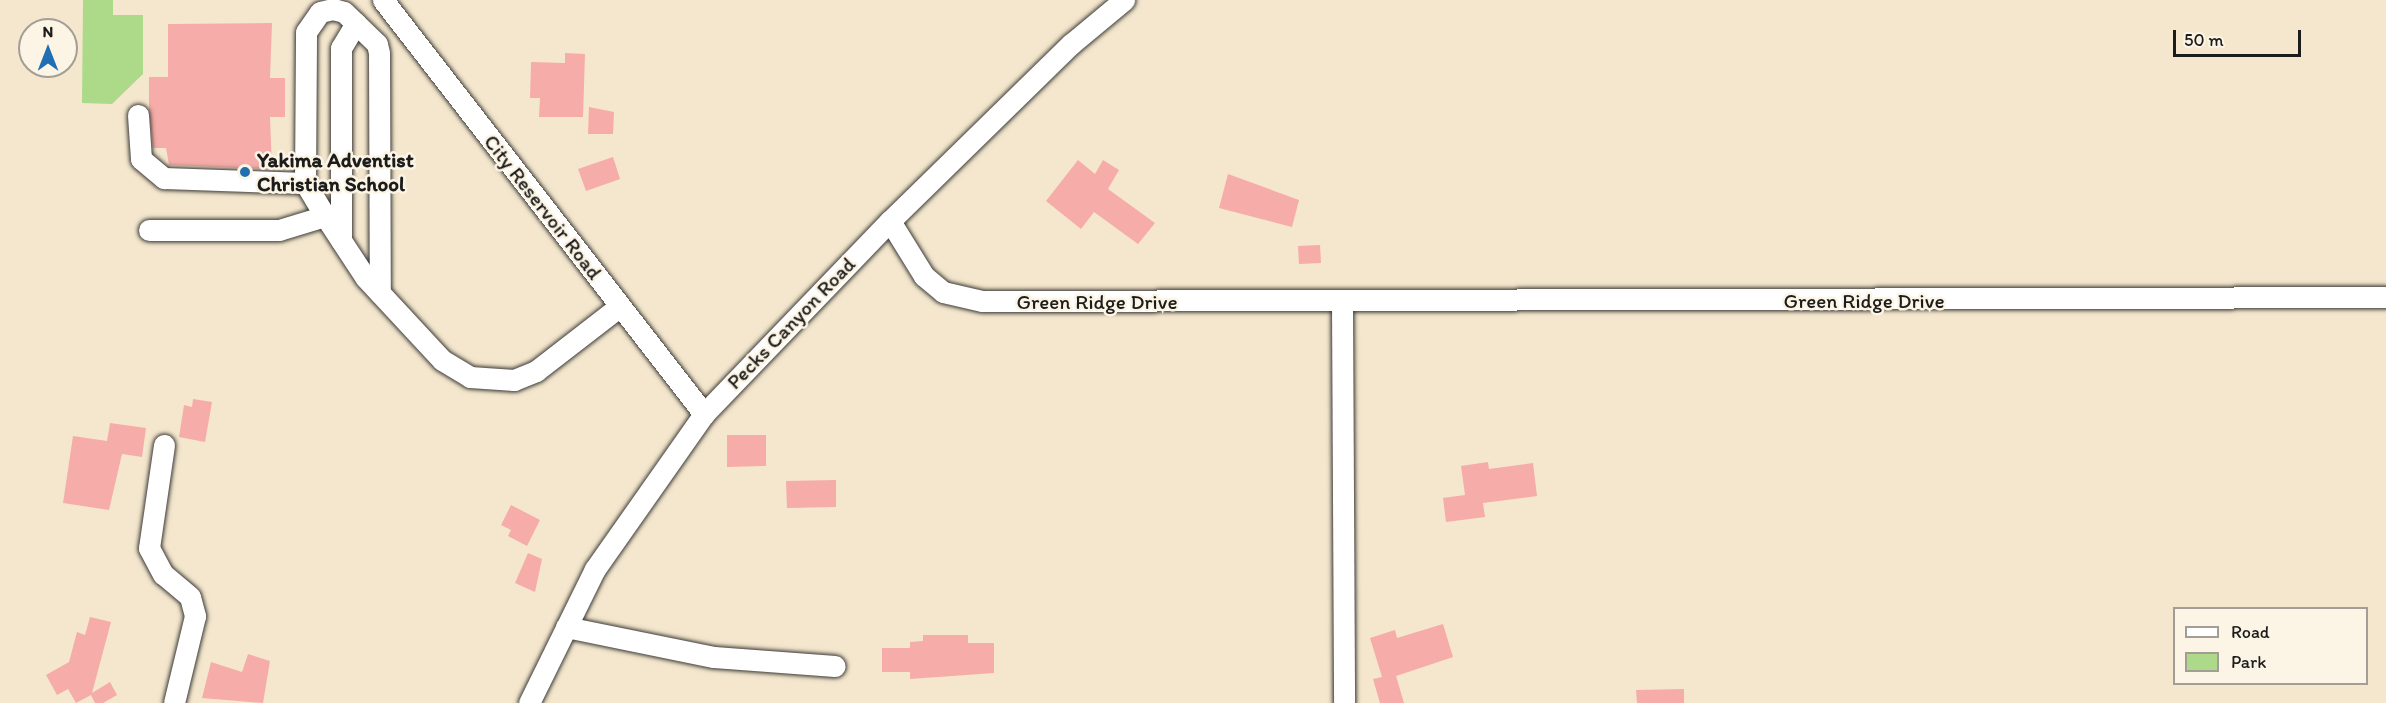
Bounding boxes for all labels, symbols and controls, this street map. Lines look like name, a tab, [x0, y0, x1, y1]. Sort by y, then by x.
north arrow	[18, 18, 78, 78]
scale bar	[2176, 18, 2304, 56]
text: N	[43, 22, 53, 41]
text: 50 m	[2184, 29, 2224, 51]
street label: City Reservoir Road	[479, 130, 607, 284]
place label: Yakima Adventist Christian School	[257, 147, 414, 197]
marker: Yakima Adventist Christian School	[238, 165, 252, 179]
street label: Pecks Canyon Road	[721, 251, 861, 395]
street label: Green Ridge Drive	[1783, 288, 1945, 314]
street label: Green Ridge Drive	[1016, 289, 1178, 315]
legend	[2173, 607, 2368, 685]
text: Road	[2231, 621, 2270, 643]
text: Park	[2231, 651, 2266, 673]

